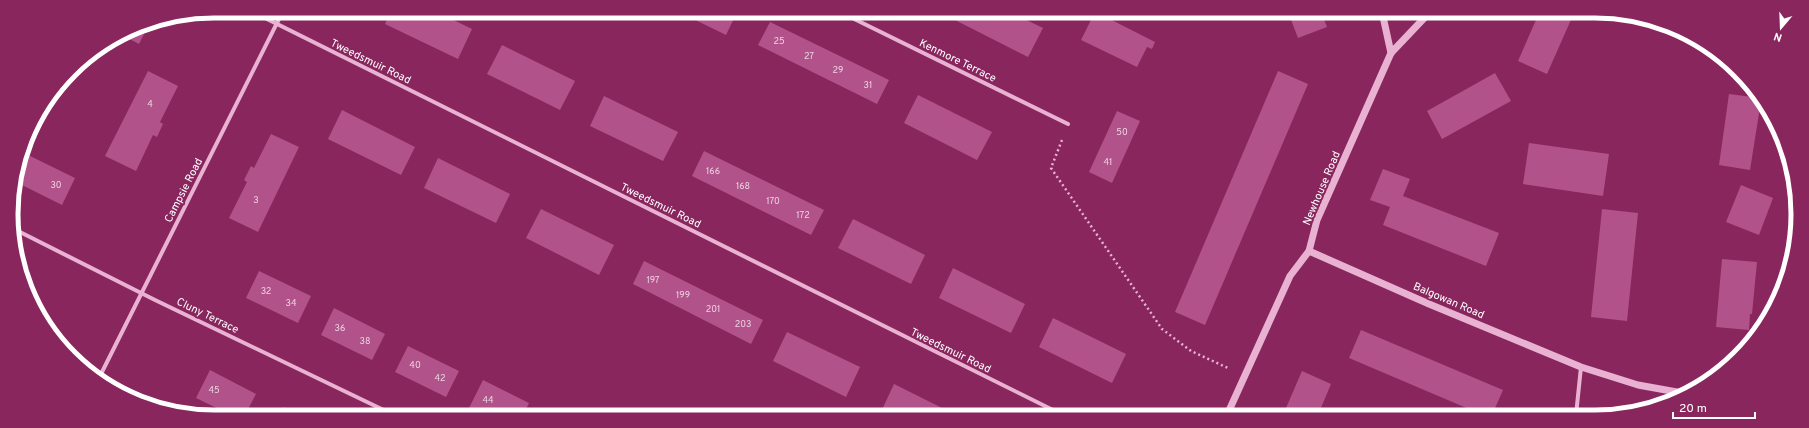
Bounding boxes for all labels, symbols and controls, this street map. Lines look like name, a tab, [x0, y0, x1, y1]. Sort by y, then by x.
north arrow	[1761, 8, 1801, 48]
text: N	[1772, 29, 1784, 44]
street label: Tweedsmuir Road	[328, 36, 413, 87]
house number: 25	[773, 36, 785, 47]
street label: Kenmore Terrace	[917, 36, 999, 86]
house number: 27	[804, 51, 814, 62]
house number: 29	[833, 65, 843, 76]
house number: 31	[864, 80, 872, 91]
house number: 4	[147, 99, 153, 110]
house number: 50	[1116, 127, 1128, 138]
street label: Newhouse Road	[1300, 149, 1344, 228]
street label: Campsie Road	[162, 156, 206, 225]
house number: 41	[1104, 157, 1112, 168]
house number: 166	[706, 166, 720, 177]
house number: 30	[50, 180, 62, 191]
street label: Tweedsmuir Road	[618, 180, 703, 231]
house number: 168	[736, 181, 750, 192]
house number: 3	[253, 195, 259, 206]
house number: 170	[766, 196, 780, 207]
house number: 172	[796, 210, 810, 221]
house number: 197	[646, 275, 660, 286]
street label: Balgowan Road	[1411, 280, 1486, 322]
house number: 32	[261, 286, 271, 297]
house number: 199	[676, 290, 690, 301]
street label: Cluny Terrace	[174, 295, 241, 337]
house number: 34	[285, 298, 297, 309]
house number: 201	[706, 304, 720, 315]
house number: 203	[735, 319, 751, 330]
house number: 36	[335, 323, 345, 334]
street label: Tweedsmuir Road	[908, 325, 993, 376]
house number: 38	[360, 336, 370, 347]
house number: 40	[409, 360, 421, 371]
house number: 42	[434, 373, 446, 384]
house number: 45	[208, 385, 220, 396]
scale bar	[1673, 394, 1755, 420]
house number: 44	[482, 395, 494, 406]
text: 20 m	[1679, 401, 1707, 417]

